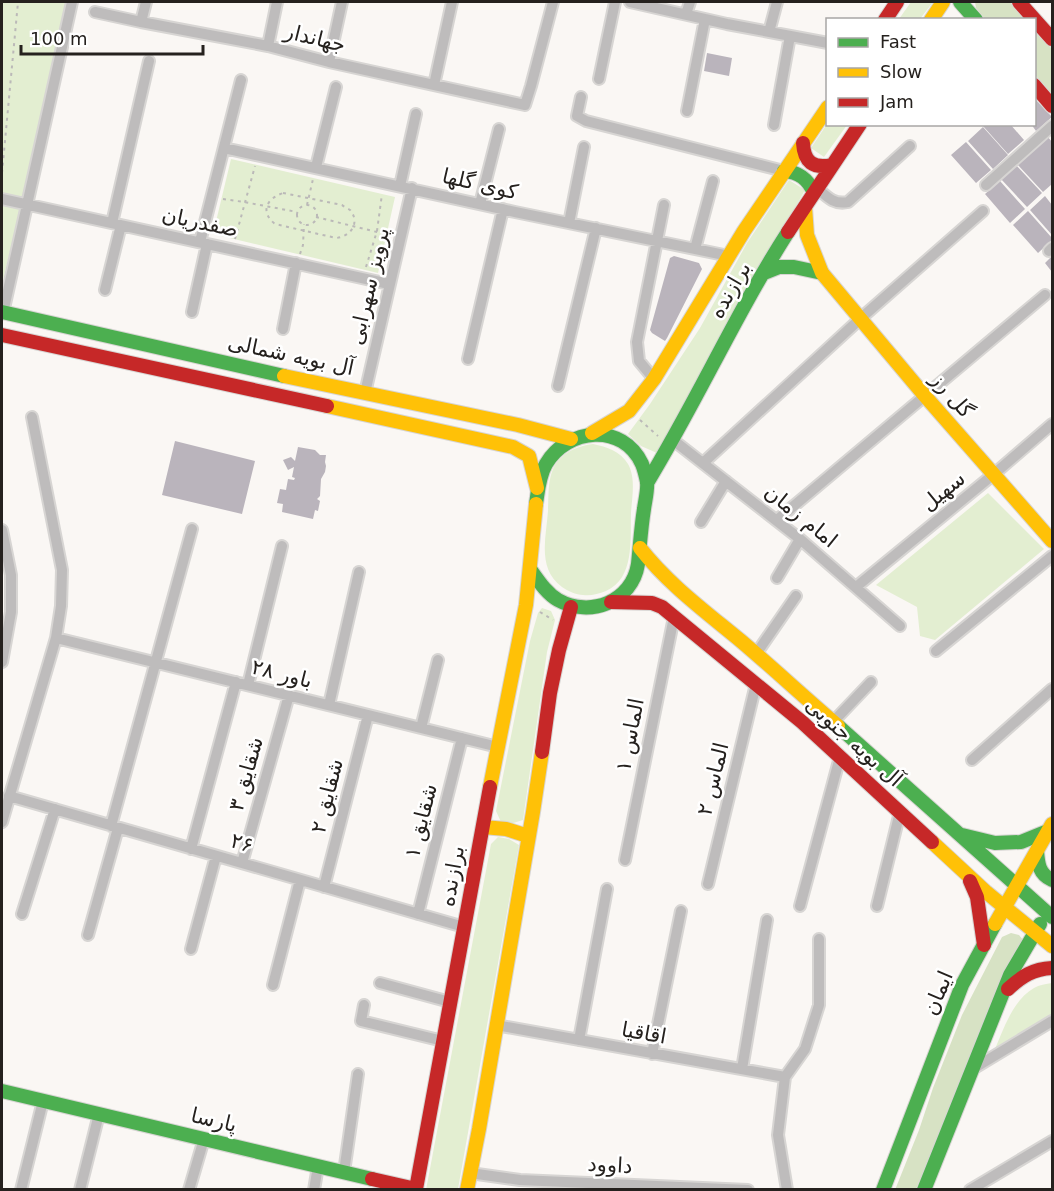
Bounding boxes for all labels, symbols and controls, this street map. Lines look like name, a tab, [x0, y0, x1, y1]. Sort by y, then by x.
scale bar	[21, 18, 202, 56]
legend	[826, 18, 1036, 126]
street label: جهاندار	[281, 19, 348, 57]
text: 100 m	[30, 28, 88, 49]
text: Fast	[880, 31, 916, 52]
text: Slow	[880, 61, 922, 82]
text: Jam	[879, 91, 914, 112]
street label: کوی گلها	[440, 164, 520, 204]
street label: صفدریان	[160, 202, 240, 242]
street label: پرویز سهرابی	[344, 225, 394, 347]
street label: برازنده	[704, 257, 756, 323]
street label: آل بویه شمالی	[226, 329, 358, 380]
street label: گل رز	[925, 366, 978, 423]
street label: سهیل	[916, 466, 970, 516]
street label: امام زمان	[760, 479, 842, 553]
street label: باور ۲۸	[249, 655, 315, 693]
street label: آل بویه جنوبی	[801, 692, 909, 792]
street label: الماس ۱	[611, 696, 649, 774]
street label: شقایق ۳	[224, 734, 268, 814]
street label: الماس ۲	[692, 740, 734, 818]
street label: شقایق ۲	[306, 756, 348, 836]
street label: شقایق ۱	[400, 781, 442, 861]
street label: ۲۶	[228, 828, 256, 858]
street label: برازنده	[435, 844, 469, 908]
street label: ایمان	[918, 967, 958, 1019]
street label: اقاقیا	[620, 1017, 668, 1049]
street label: پارسا	[189, 1103, 239, 1137]
street label: داوود	[587, 1152, 633, 1178]

